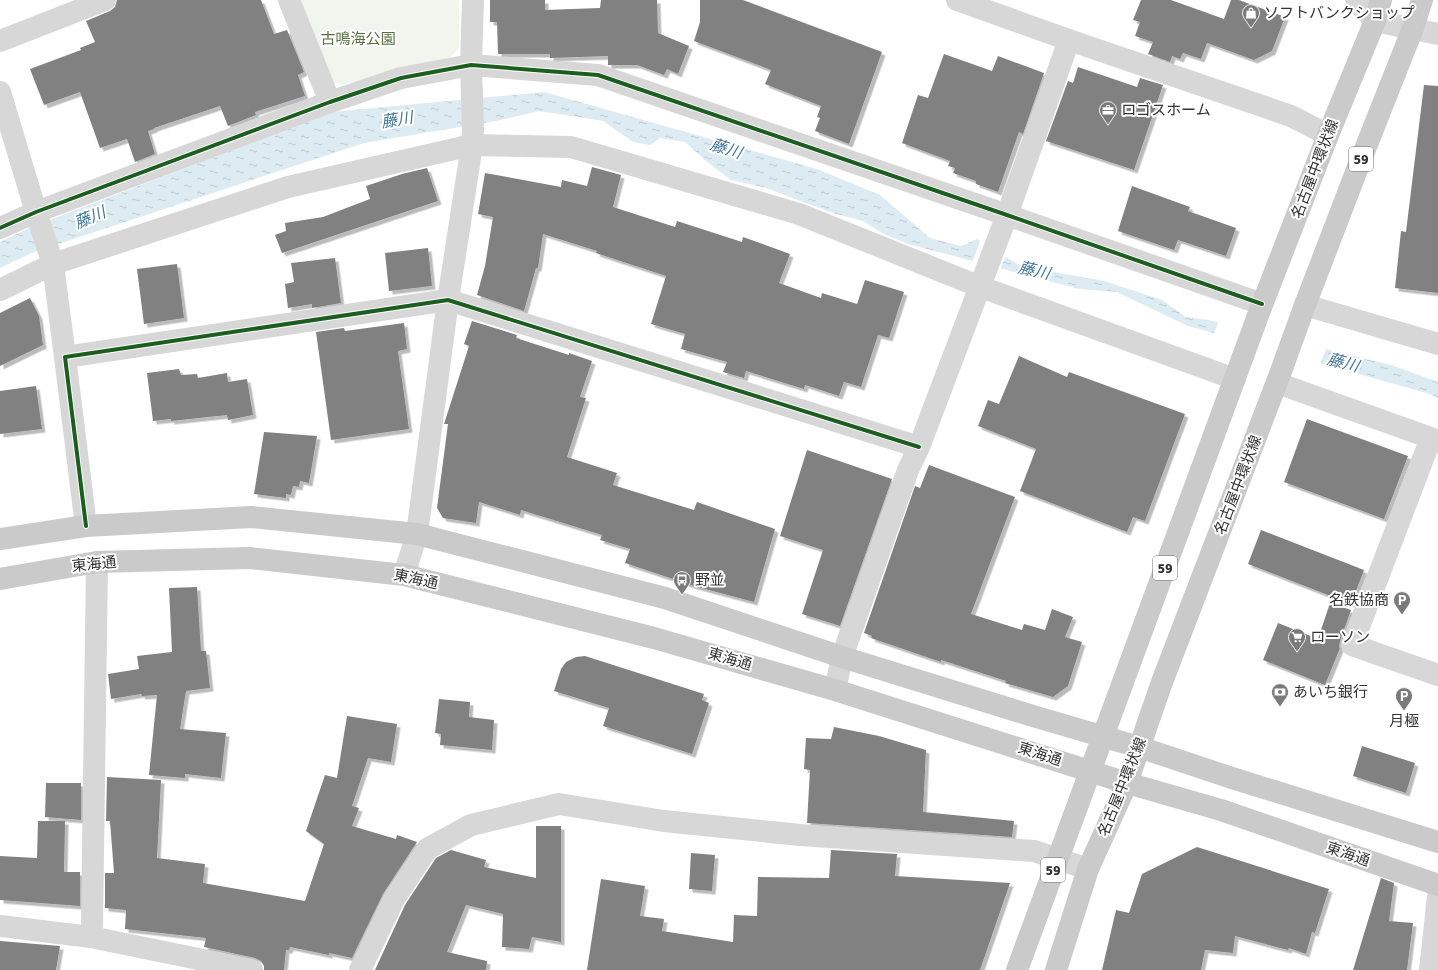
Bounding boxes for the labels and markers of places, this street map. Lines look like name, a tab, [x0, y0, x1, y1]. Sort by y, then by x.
shop icon: ソフトバンクショップ	[1241, 3, 1261, 28]
place label: ソフトバンクショップ	[1264, 4, 1415, 22]
office icon: ロゴスホーム	[1098, 100, 1118, 125]
place label: ロゴスホーム	[1121, 101, 1211, 119]
bus stop icon: 野並	[672, 570, 692, 595]
place label: 野並	[695, 571, 725, 589]
parking icon: 名鉄協商	[1392, 590, 1412, 615]
place label: 名鉄協商	[1329, 591, 1389, 609]
supermarket icon: ローソン	[1287, 627, 1307, 652]
place label: ローソン	[1310, 628, 1370, 646]
bank icon: あいち銀行	[1270, 682, 1290, 707]
place label: あいち銀行	[1293, 683, 1368, 701]
parking icon: 月極	[1394, 686, 1414, 711]
place label: 月極	[1389, 712, 1419, 730]

